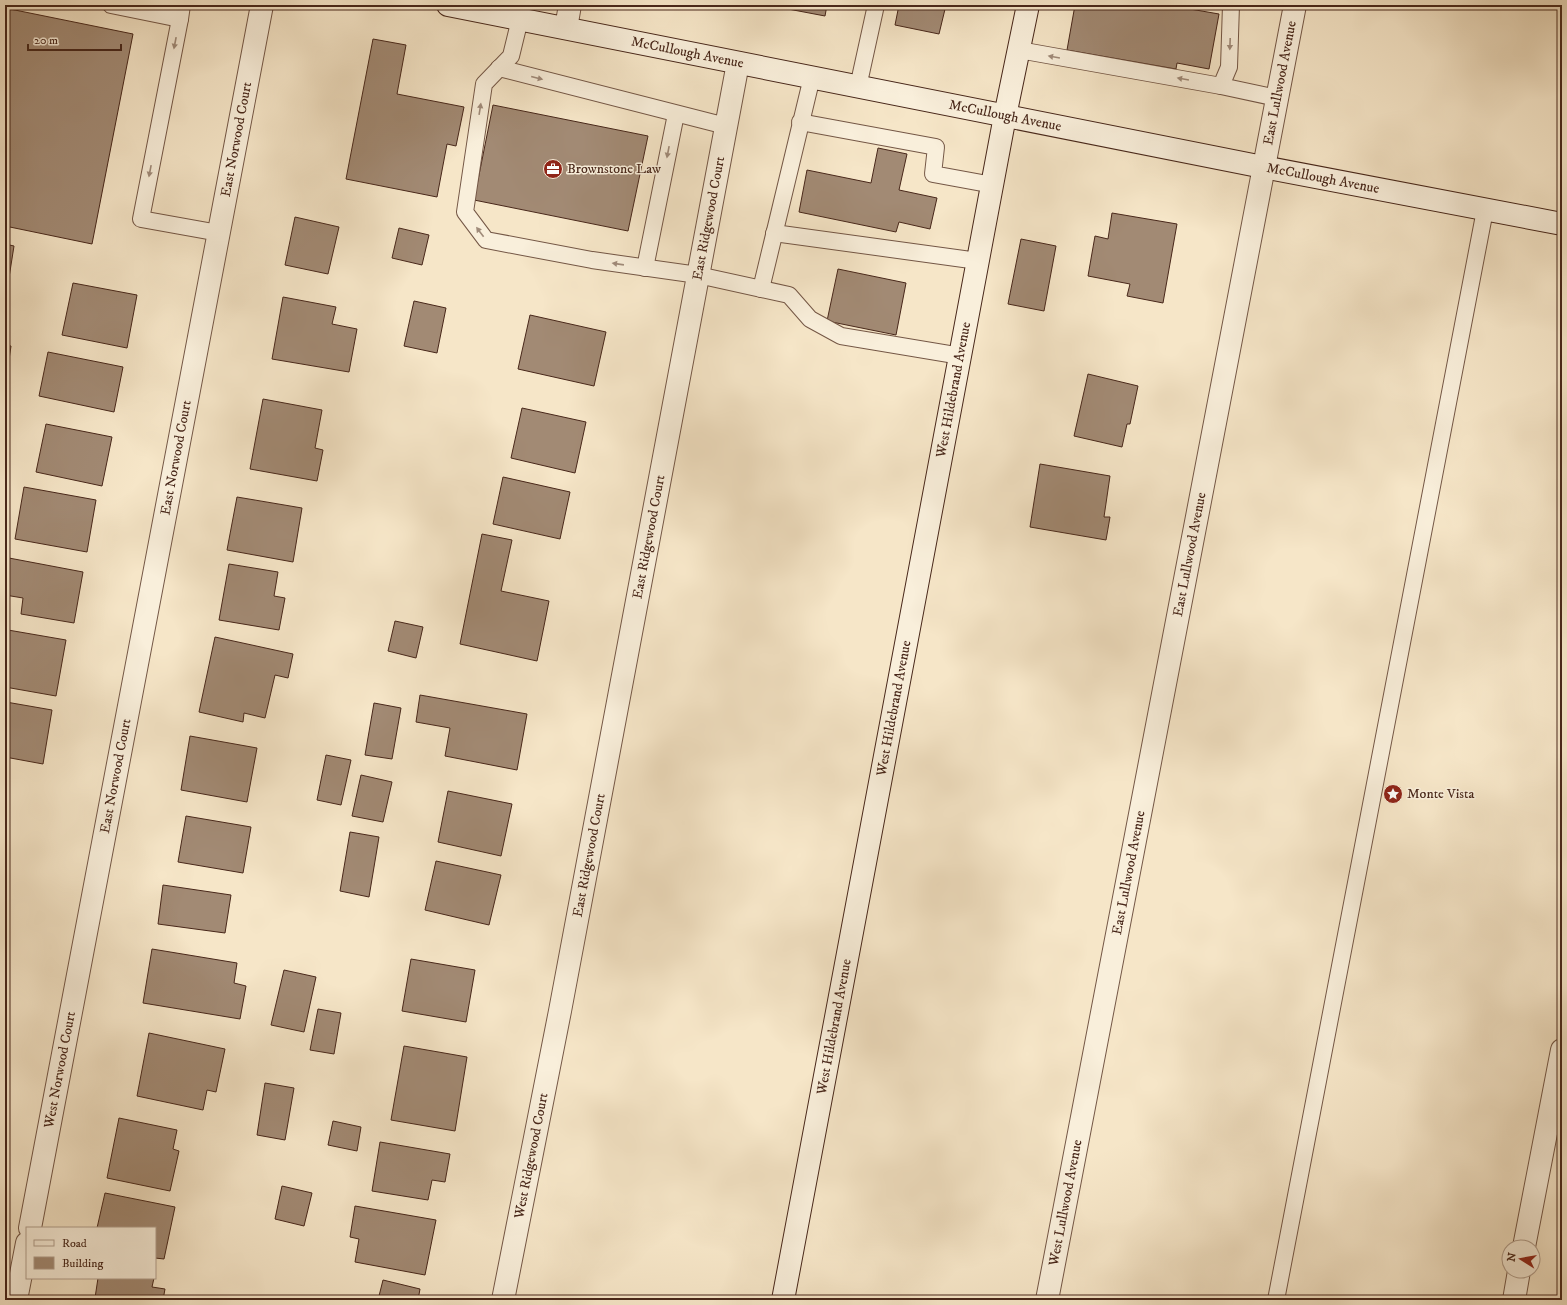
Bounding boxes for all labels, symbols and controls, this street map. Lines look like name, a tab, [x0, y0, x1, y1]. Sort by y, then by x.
street label: East Lullwood Avenue	[1259, 19, 1301, 147]
scale bar	[28, 26, 121, 52]
text: 20 m	[34, 33, 58, 48]
street label: McCullough Avenue	[630, 33, 745, 73]
one-way arrow	[171, 37, 177, 49]
one-way arrow	[1226, 38, 1233, 50]
one-way arrow	[1048, 53, 1061, 59]
one-way arrow	[531, 75, 543, 81]
one-way arrow	[1176, 76, 1189, 82]
street label: East Norwood Court	[217, 80, 256, 198]
street label: McCullough Avenue	[947, 96, 1063, 136]
one-way arrow	[477, 103, 483, 115]
one-way arrow	[665, 146, 671, 158]
street label: East Ridgewood Court	[688, 154, 729, 282]
office icon: Brownstone Law	[542, 158, 564, 180]
street label: McCullough Avenue	[1265, 159, 1381, 198]
place label: Brownstone Law	[567, 160, 661, 178]
one-way arrow	[147, 165, 153, 177]
one-way arrow	[476, 227, 484, 238]
one-way arrow	[612, 261, 624, 267]
street label: West Hildebrand Avenue	[932, 320, 975, 460]
street label: East Norwood Court	[156, 398, 196, 517]
street label: East Ridgewood Court	[629, 473, 670, 600]
street label: East Lullwood Avenue	[1169, 491, 1211, 618]
street label: West Hildebrand Avenue	[872, 639, 916, 779]
street label: East Norwood Court	[96, 717, 136, 835]
place icon: Monte Vista	[1382, 783, 1404, 805]
place label: Monte Vista	[1407, 785, 1474, 803]
street label: East Ridgewood Court	[569, 791, 610, 919]
street label: East Lullwood Avenue	[1108, 809, 1150, 936]
street label: West Hildebrand Avenue	[812, 957, 856, 1097]
street label: West Norwood Court	[40, 1009, 80, 1131]
street label: West Ridgewood Court	[510, 1091, 553, 1221]
street label: West Lullwood Avenue	[1045, 1138, 1087, 1268]
legend	[26, 1227, 156, 1279]
text: Road	[62, 1236, 87, 1251]
north arrow	[1501, 1239, 1541, 1279]
text: N	[1504, 1252, 1520, 1263]
text: Building	[62, 1256, 103, 1271]

